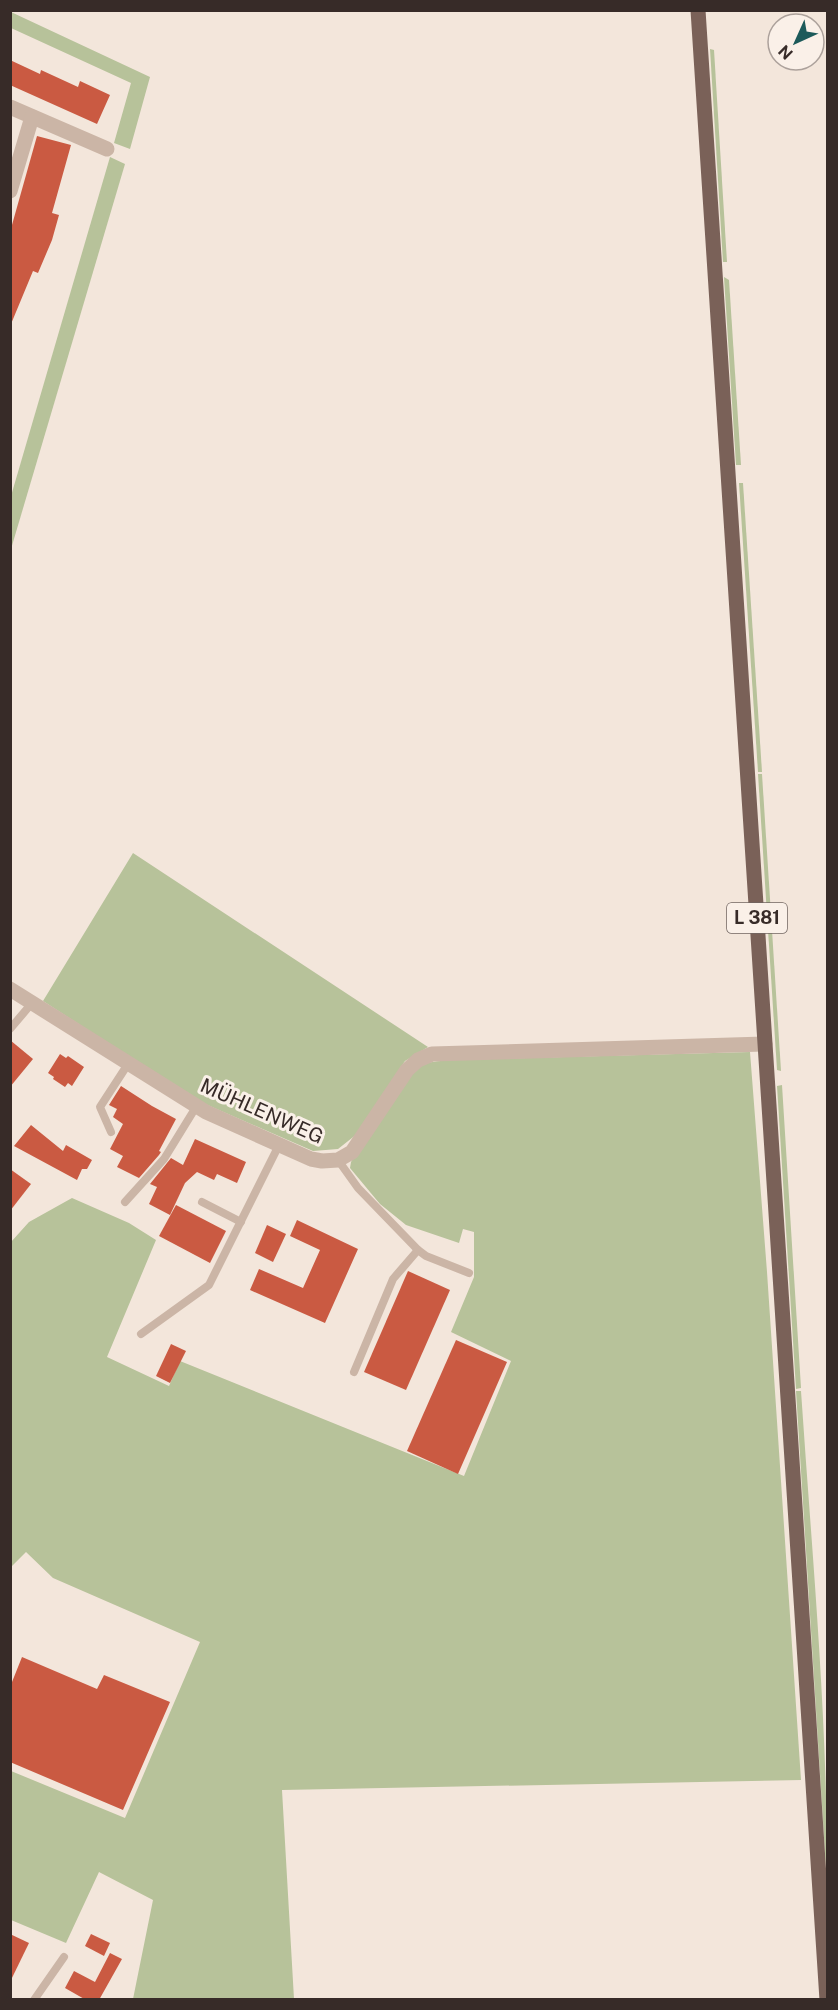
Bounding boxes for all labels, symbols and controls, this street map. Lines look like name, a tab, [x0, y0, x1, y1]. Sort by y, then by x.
north arrow	[766, 12, 826, 72]
text: N	[775, 41, 797, 63]
road number: L 381	[727, 903, 787, 933]
street label: MÜHLENWEG	[197, 1072, 328, 1149]

